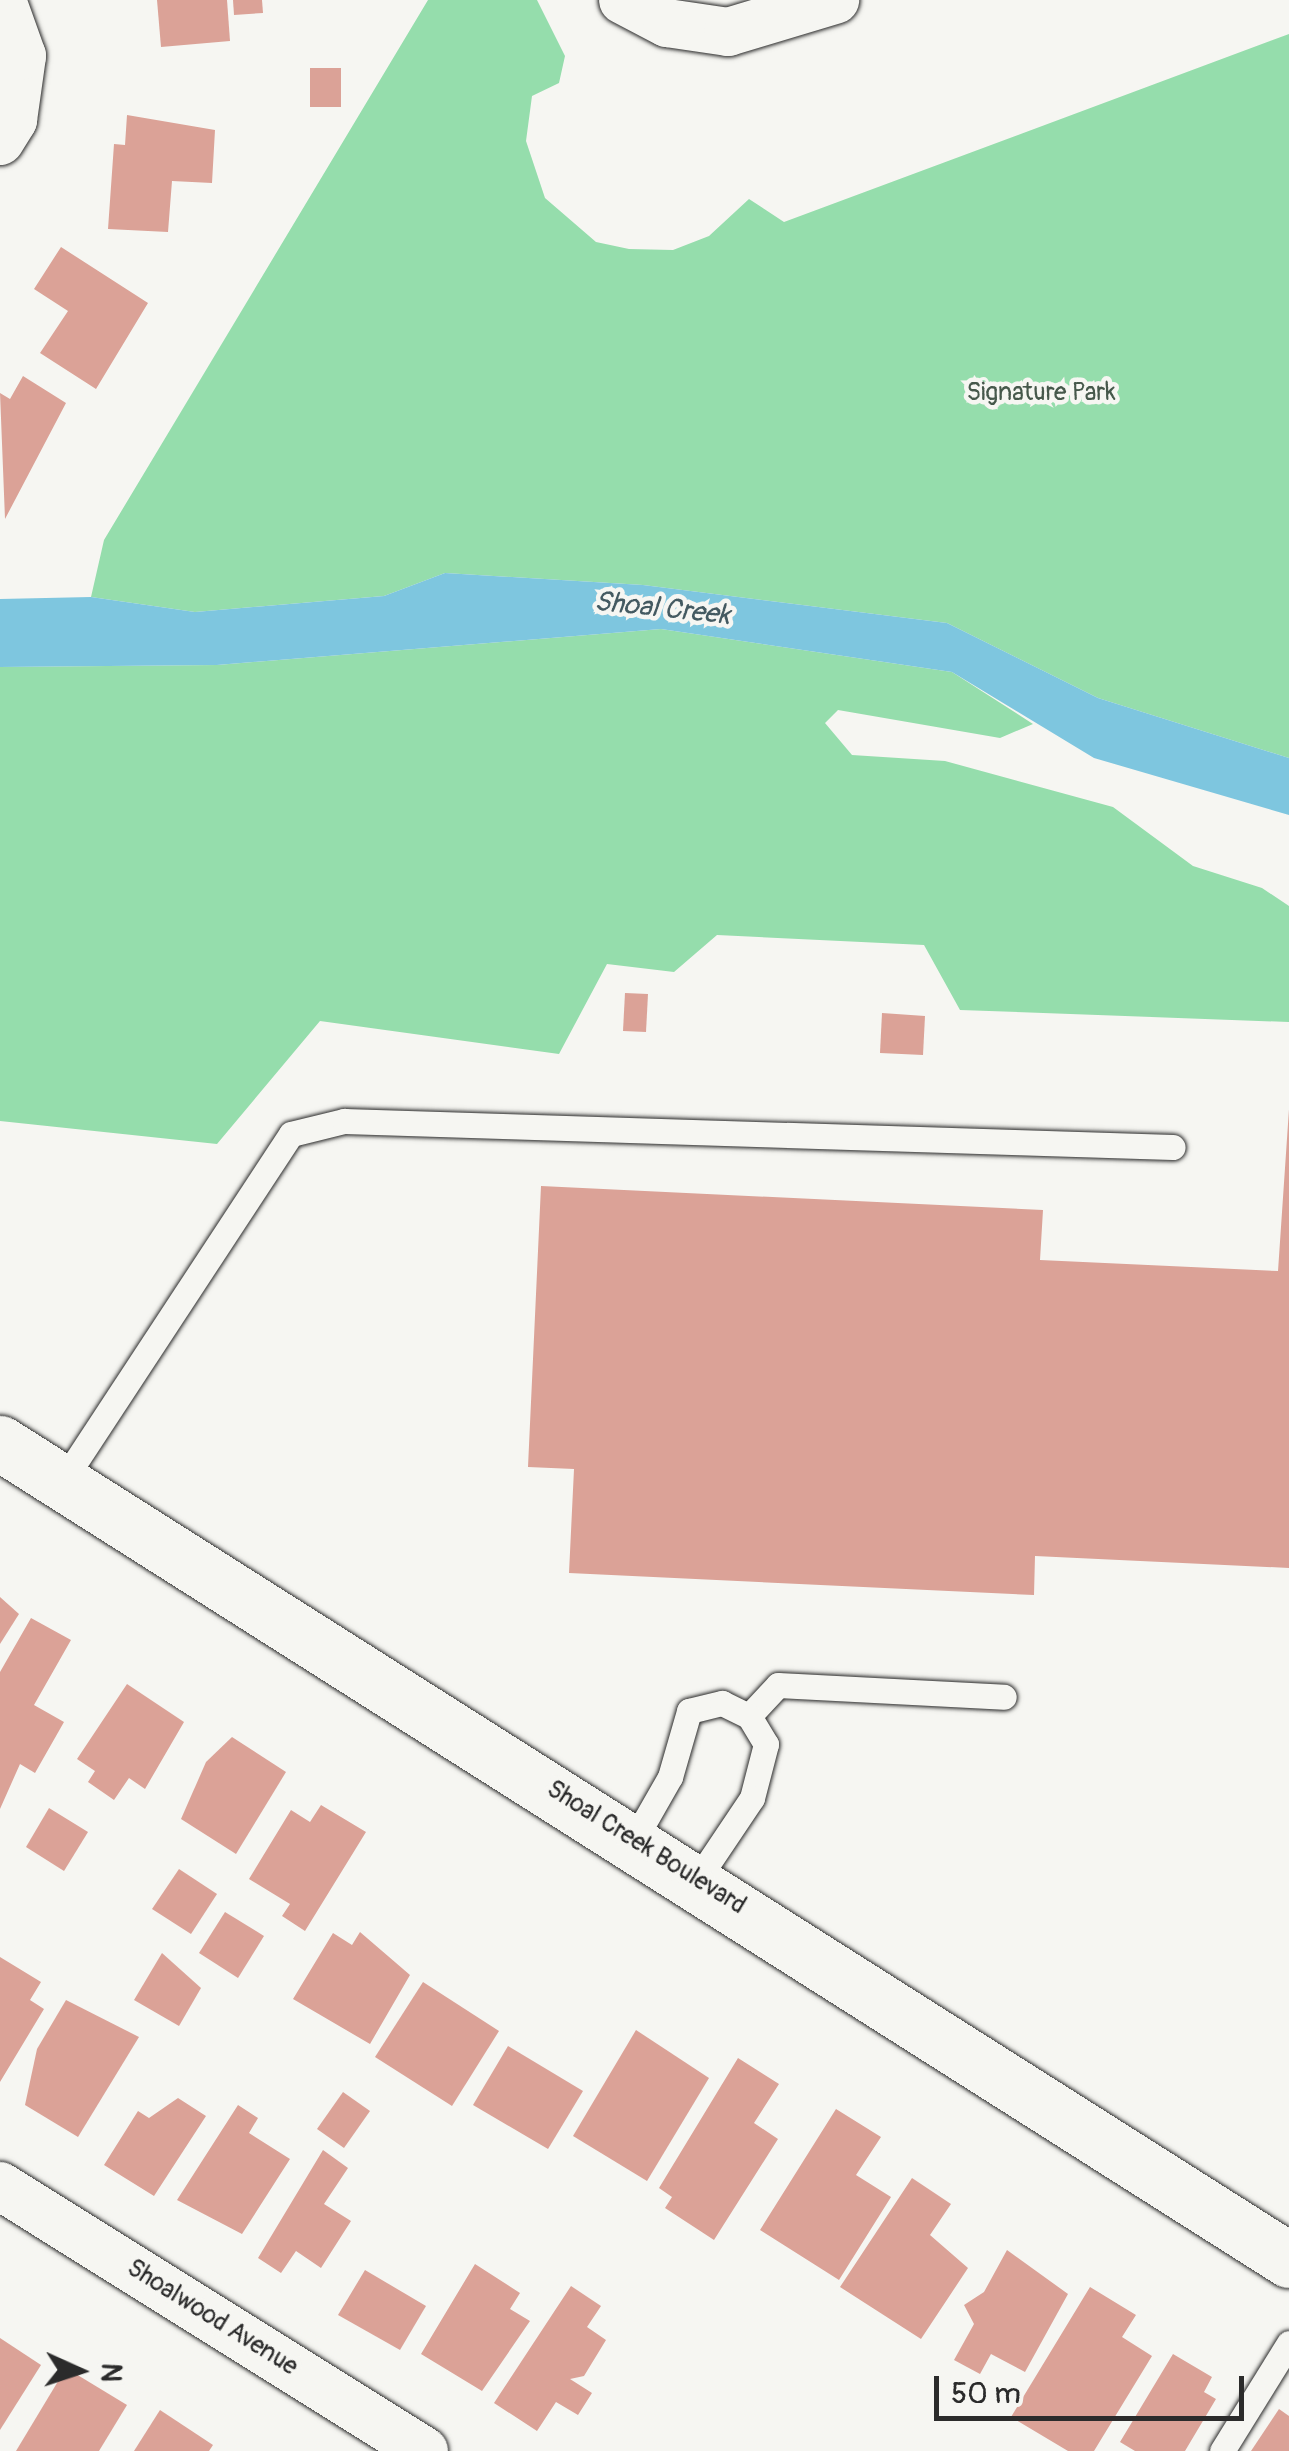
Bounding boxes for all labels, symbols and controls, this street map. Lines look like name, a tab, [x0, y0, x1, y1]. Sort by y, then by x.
park label: Signature Park	[966, 378, 1116, 408]
water label: Shoal Creek	[592, 585, 732, 633]
street label: Shoal Creek Boulevard	[541, 1775, 751, 1921]
street label: Shoalwood Avenue	[121, 2253, 303, 2383]
north arrow	[30, 2321, 130, 2421]
scale bar	[939, 2356, 1249, 2418]
text: N	[92, 2362, 128, 2383]
text: 50 m	[951, 2375, 1021, 2412]

